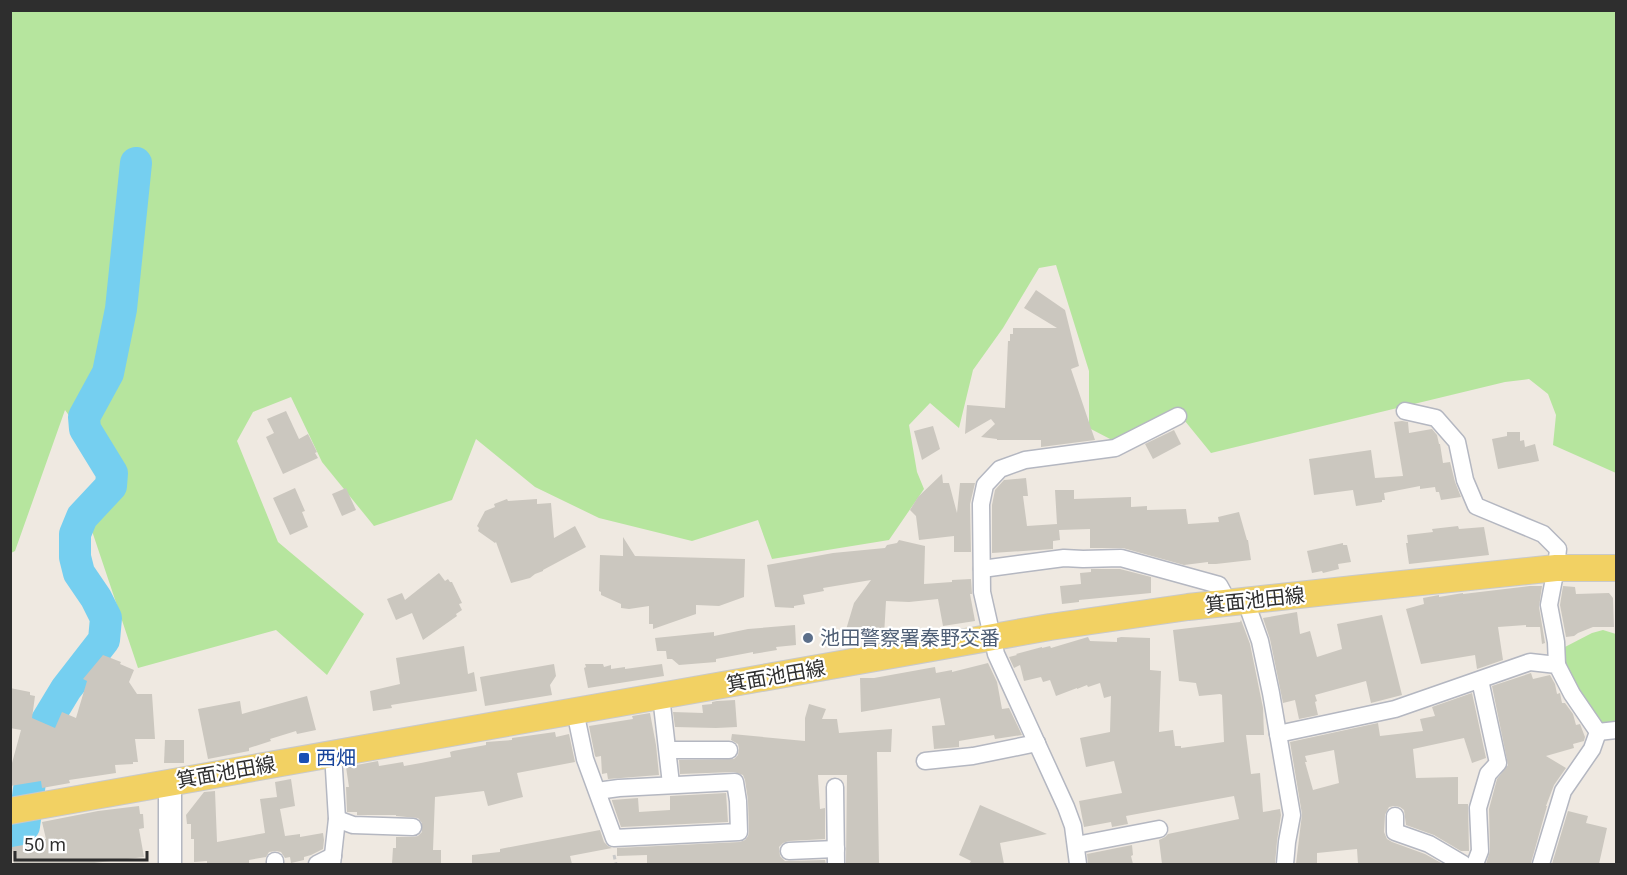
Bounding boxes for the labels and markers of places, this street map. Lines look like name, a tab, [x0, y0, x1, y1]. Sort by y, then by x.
place label: 池田警察署秦野交番	[820, 624, 1000, 651]
marker: 池田警察署秦野交番	[801, 631, 815, 645]
place label: 西畑	[316, 744, 356, 771]
marker: 西畑	[297, 751, 311, 765]

